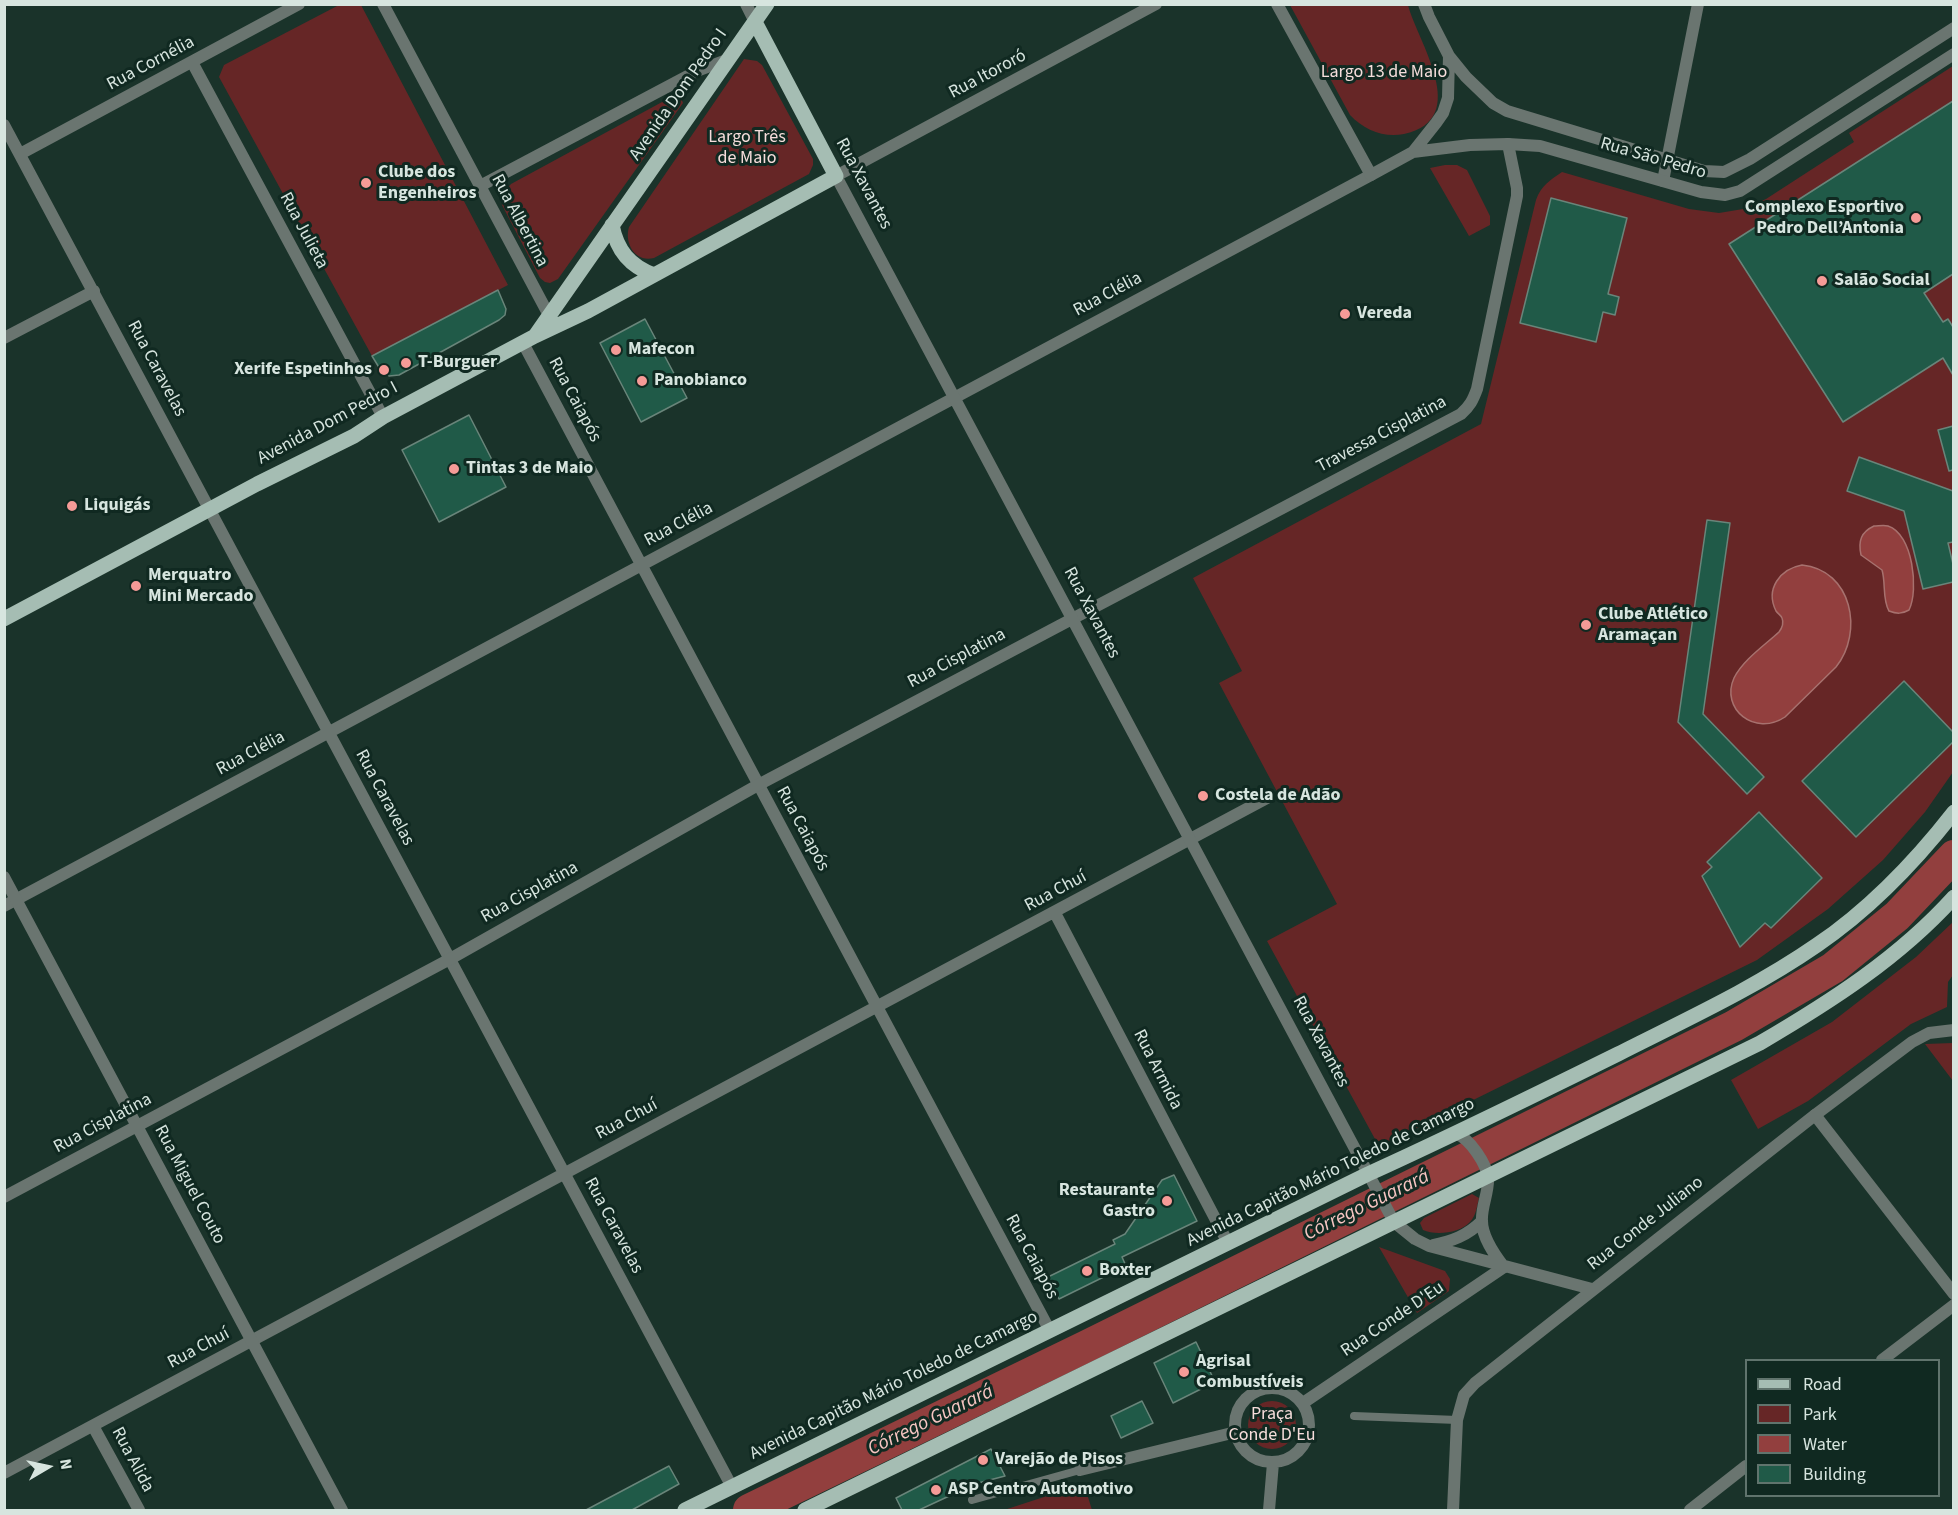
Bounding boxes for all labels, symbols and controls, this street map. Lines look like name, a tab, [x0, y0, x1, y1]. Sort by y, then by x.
street label: Avenida Dom Pedro I	[625, 25, 733, 165]
street label: Rua Cornélia	[104, 32, 198, 96]
street label: Rua Itororó	[946, 46, 1030, 104]
park label: Largo 13 de Maio	[1321, 62, 1447, 84]
park label: Largo Três de Maio	[708, 127, 786, 170]
street label: Rua São Pedro	[1598, 134, 1708, 184]
street label: Rua Xavantes	[830, 135, 896, 233]
place label: Clube dos Engenheiros	[378, 162, 476, 204]
street label: Rua Albertina	[486, 171, 552, 271]
marker: Clube dos Engenheiros	[359, 176, 373, 190]
street label: Rua Julieta	[274, 189, 332, 273]
place label: Complexo Esportivo Pedro Dell’Antonia	[1745, 197, 1904, 240]
marker: Complexo Esportivo Pedro Dell’Antonia	[1909, 211, 1923, 225]
street label: Rua Clélia	[1070, 268, 1146, 322]
place label: Salão Social	[1834, 270, 1930, 292]
marker: Salão Social	[1815, 274, 1829, 288]
place label: Vereda	[1357, 303, 1412, 325]
marker: Vereda	[1338, 307, 1352, 321]
street label: Rua Caravelas	[122, 317, 190, 421]
place label: Mafecon	[628, 339, 695, 361]
marker: Mafecon	[609, 343, 623, 357]
place label: T-Burguer	[418, 352, 497, 374]
street label: Rua Caiapós	[543, 354, 605, 446]
marker: T-Burguer	[399, 356, 413, 370]
place label: Xerife Espetinhos	[234, 359, 372, 381]
marker: Xerife Espetinhos	[377, 363, 391, 377]
place label: Panobianco	[654, 370, 747, 392]
marker: Panobianco	[635, 374, 649, 388]
street label: Avenida Dom Pedro I	[254, 378, 402, 470]
street label: Travessa Cisplatina	[1313, 392, 1451, 478]
place label: Tintas 3 de Maio	[466, 458, 593, 480]
marker: Tintas 3 de Maio	[447, 462, 461, 476]
place label: Liquigás	[84, 495, 151, 517]
street label: Rua Clélia	[641, 498, 717, 552]
marker: Liquigás	[65, 499, 79, 513]
street label: Rua Xavantes	[1058, 564, 1124, 662]
place label: Merquatro Mini Mercado	[148, 565, 254, 608]
marker: Merquatro Mini Mercado	[129, 579, 143, 593]
place label: Clube Atlético Aramaçan	[1598, 604, 1708, 646]
marker: Clube Atlético Aramaçan	[1579, 618, 1593, 632]
street label: Rua Cisplatina	[904, 624, 1010, 694]
street label: Rua Clélia	[213, 727, 289, 781]
street label: Rua Caravelas	[350, 746, 418, 850]
street label: Rua Caiapós	[771, 783, 833, 875]
place label: Costela de Adão	[1215, 785, 1340, 807]
marker: Costela de Adão	[1196, 789, 1210, 803]
street label: Rua Cisplatina	[478, 857, 582, 929]
street label: Rua Chuí	[1021, 867, 1091, 917]
street label: Rua Xavantes	[1287, 993, 1353, 1091]
street label: Rua Armida	[1128, 1026, 1186, 1114]
street label: Rua Cisplatina	[50, 1089, 156, 1159]
street label: Avenida Capitão Mário Toledo de Camargo	[1184, 1094, 1478, 1252]
street label: Rua Chuí	[592, 1095, 662, 1145]
street label: Rua Miguel Couto	[149, 1122, 229, 1248]
water label: Córrego Guarará	[1300, 1165, 1434, 1247]
street label: Rua Conde Juliano	[1584, 1172, 1708, 1276]
street label: Rua Caravelas	[579, 1174, 647, 1278]
place label: Restaurante Gastro	[1059, 1180, 1155, 1222]
marker: Restaurante Gastro	[1160, 1194, 1174, 1208]
street label: Rua Caiapós	[1000, 1211, 1062, 1303]
place label: Boxter	[1099, 1260, 1151, 1282]
marker: Boxter	[1080, 1264, 1094, 1278]
street label: Rua Conde D'Eu	[1337, 1278, 1449, 1362]
street label: Avenida Capitão Mário Toledo de Camargo	[747, 1307, 1041, 1465]
street label: Rua Chuí	[164, 1324, 234, 1374]
place label: Agrisal Combustíveis	[1196, 1351, 1303, 1394]
legend	[1745, 1359, 1940, 1497]
marker: Agrisal Combustíveis	[1177, 1365, 1191, 1379]
text: Road	[1803, 1372, 1842, 1397]
water label: Córrego Guarará	[864, 1380, 998, 1462]
text: Park	[1803, 1402, 1837, 1427]
park label: Praça Conde D'Eu	[1228, 1404, 1316, 1446]
street label: Rua Alida	[106, 1424, 158, 1496]
text: Water	[1803, 1432, 1847, 1457]
north arrow	[18, 1437, 78, 1497]
place label: Varejão de Pisos	[995, 1449, 1123, 1471]
marker: Varejão de Pisos	[976, 1453, 990, 1467]
text: N	[54, 1457, 77, 1471]
text: Building	[1803, 1462, 1866, 1487]
place label: ASP Centro Automotivo	[948, 1479, 1133, 1501]
marker: ASP Centro Automotivo	[929, 1483, 943, 1497]

